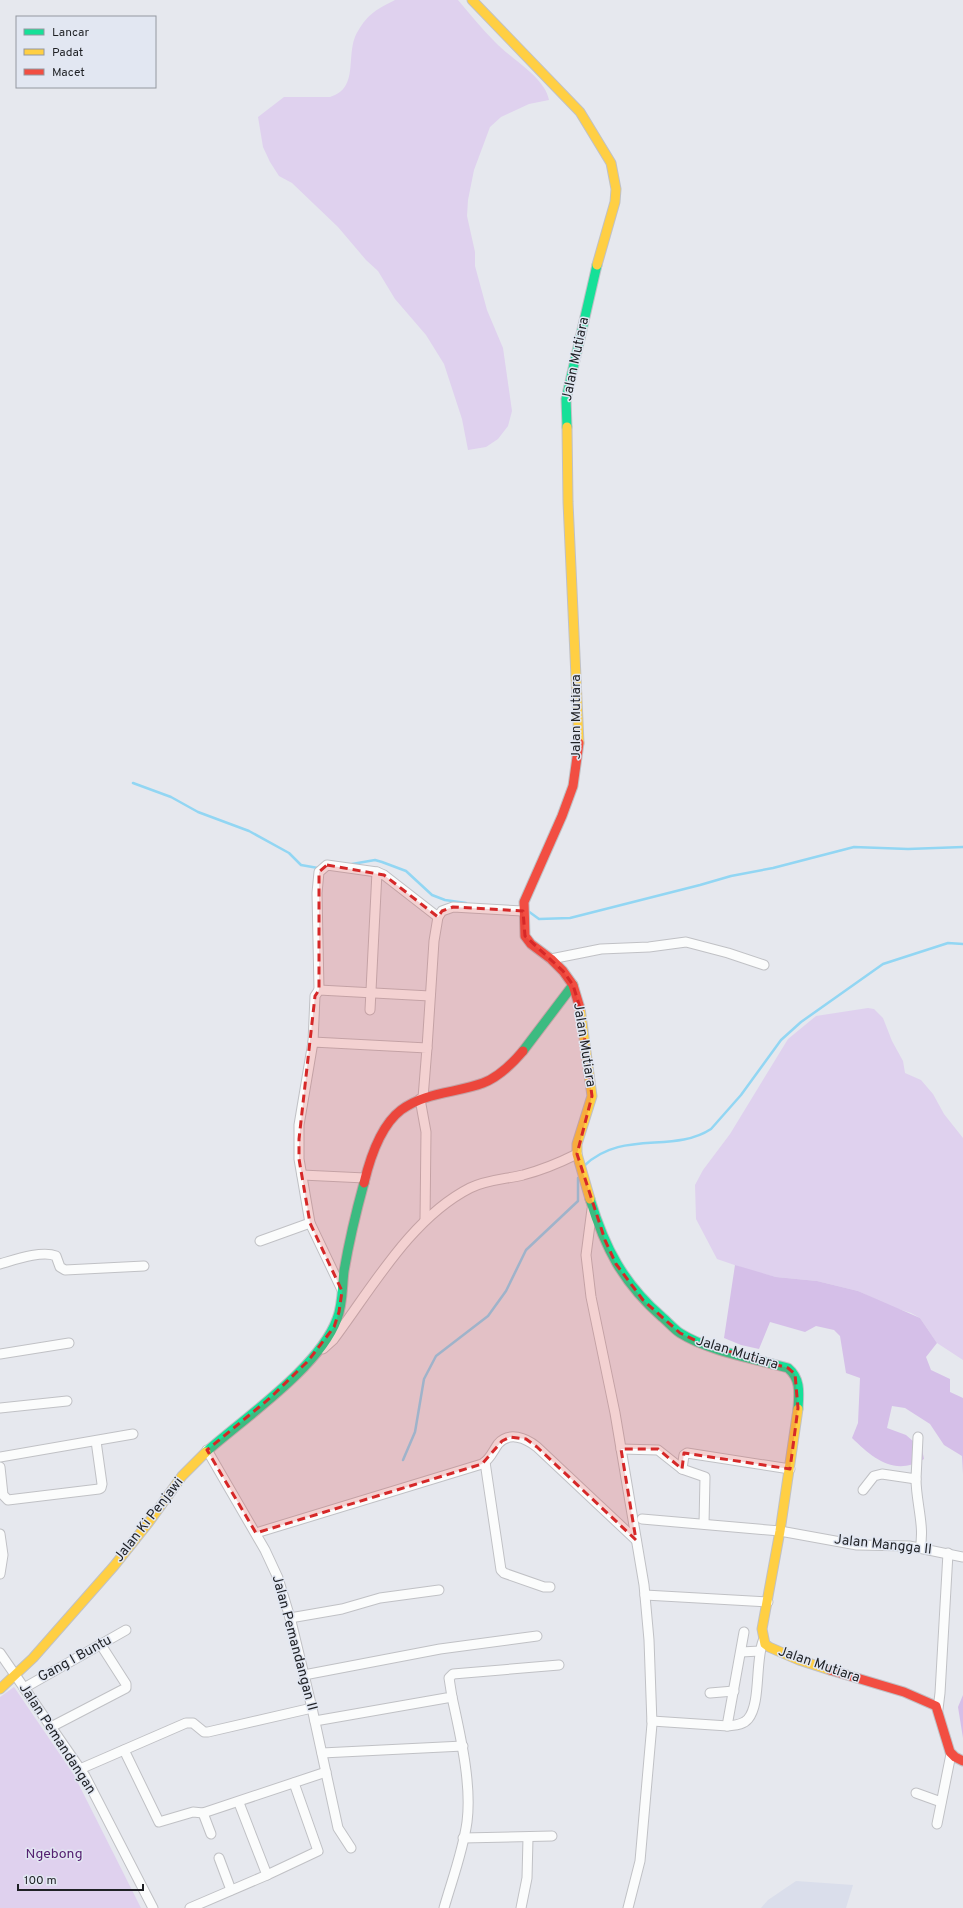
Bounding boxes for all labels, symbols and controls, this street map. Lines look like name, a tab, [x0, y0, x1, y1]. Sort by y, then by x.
legend	[16, 16, 156, 88]
text: Lancar	[52, 25, 89, 41]
text: Padat	[52, 45, 83, 61]
text: Macet	[52, 65, 85, 81]
street label: Jalan Mutiara	[559, 316, 593, 402]
street label: Jalan Mutiara	[568, 674, 585, 760]
street label: Jalan Mutiara	[569, 1002, 599, 1088]
street label: Jalan Mutiara	[694, 1332, 780, 1374]
street label: Jalan Ki Penjawi	[111, 1474, 187, 1566]
street label: Jalan Mangga II	[833, 1531, 933, 1559]
street label: Jalan Pemandangan II	[268, 1573, 320, 1713]
street label: Gang I Buntu	[35, 1632, 115, 1686]
street label: Jalan Mutiara	[776, 1643, 862, 1687]
street label: Jalan Pemandangan	[15, 1681, 99, 1797]
park label: Ngebong	[25, 1846, 83, 1863]
scale bar	[18, 1866, 143, 1892]
text: 100 m	[24, 1873, 57, 1889]

